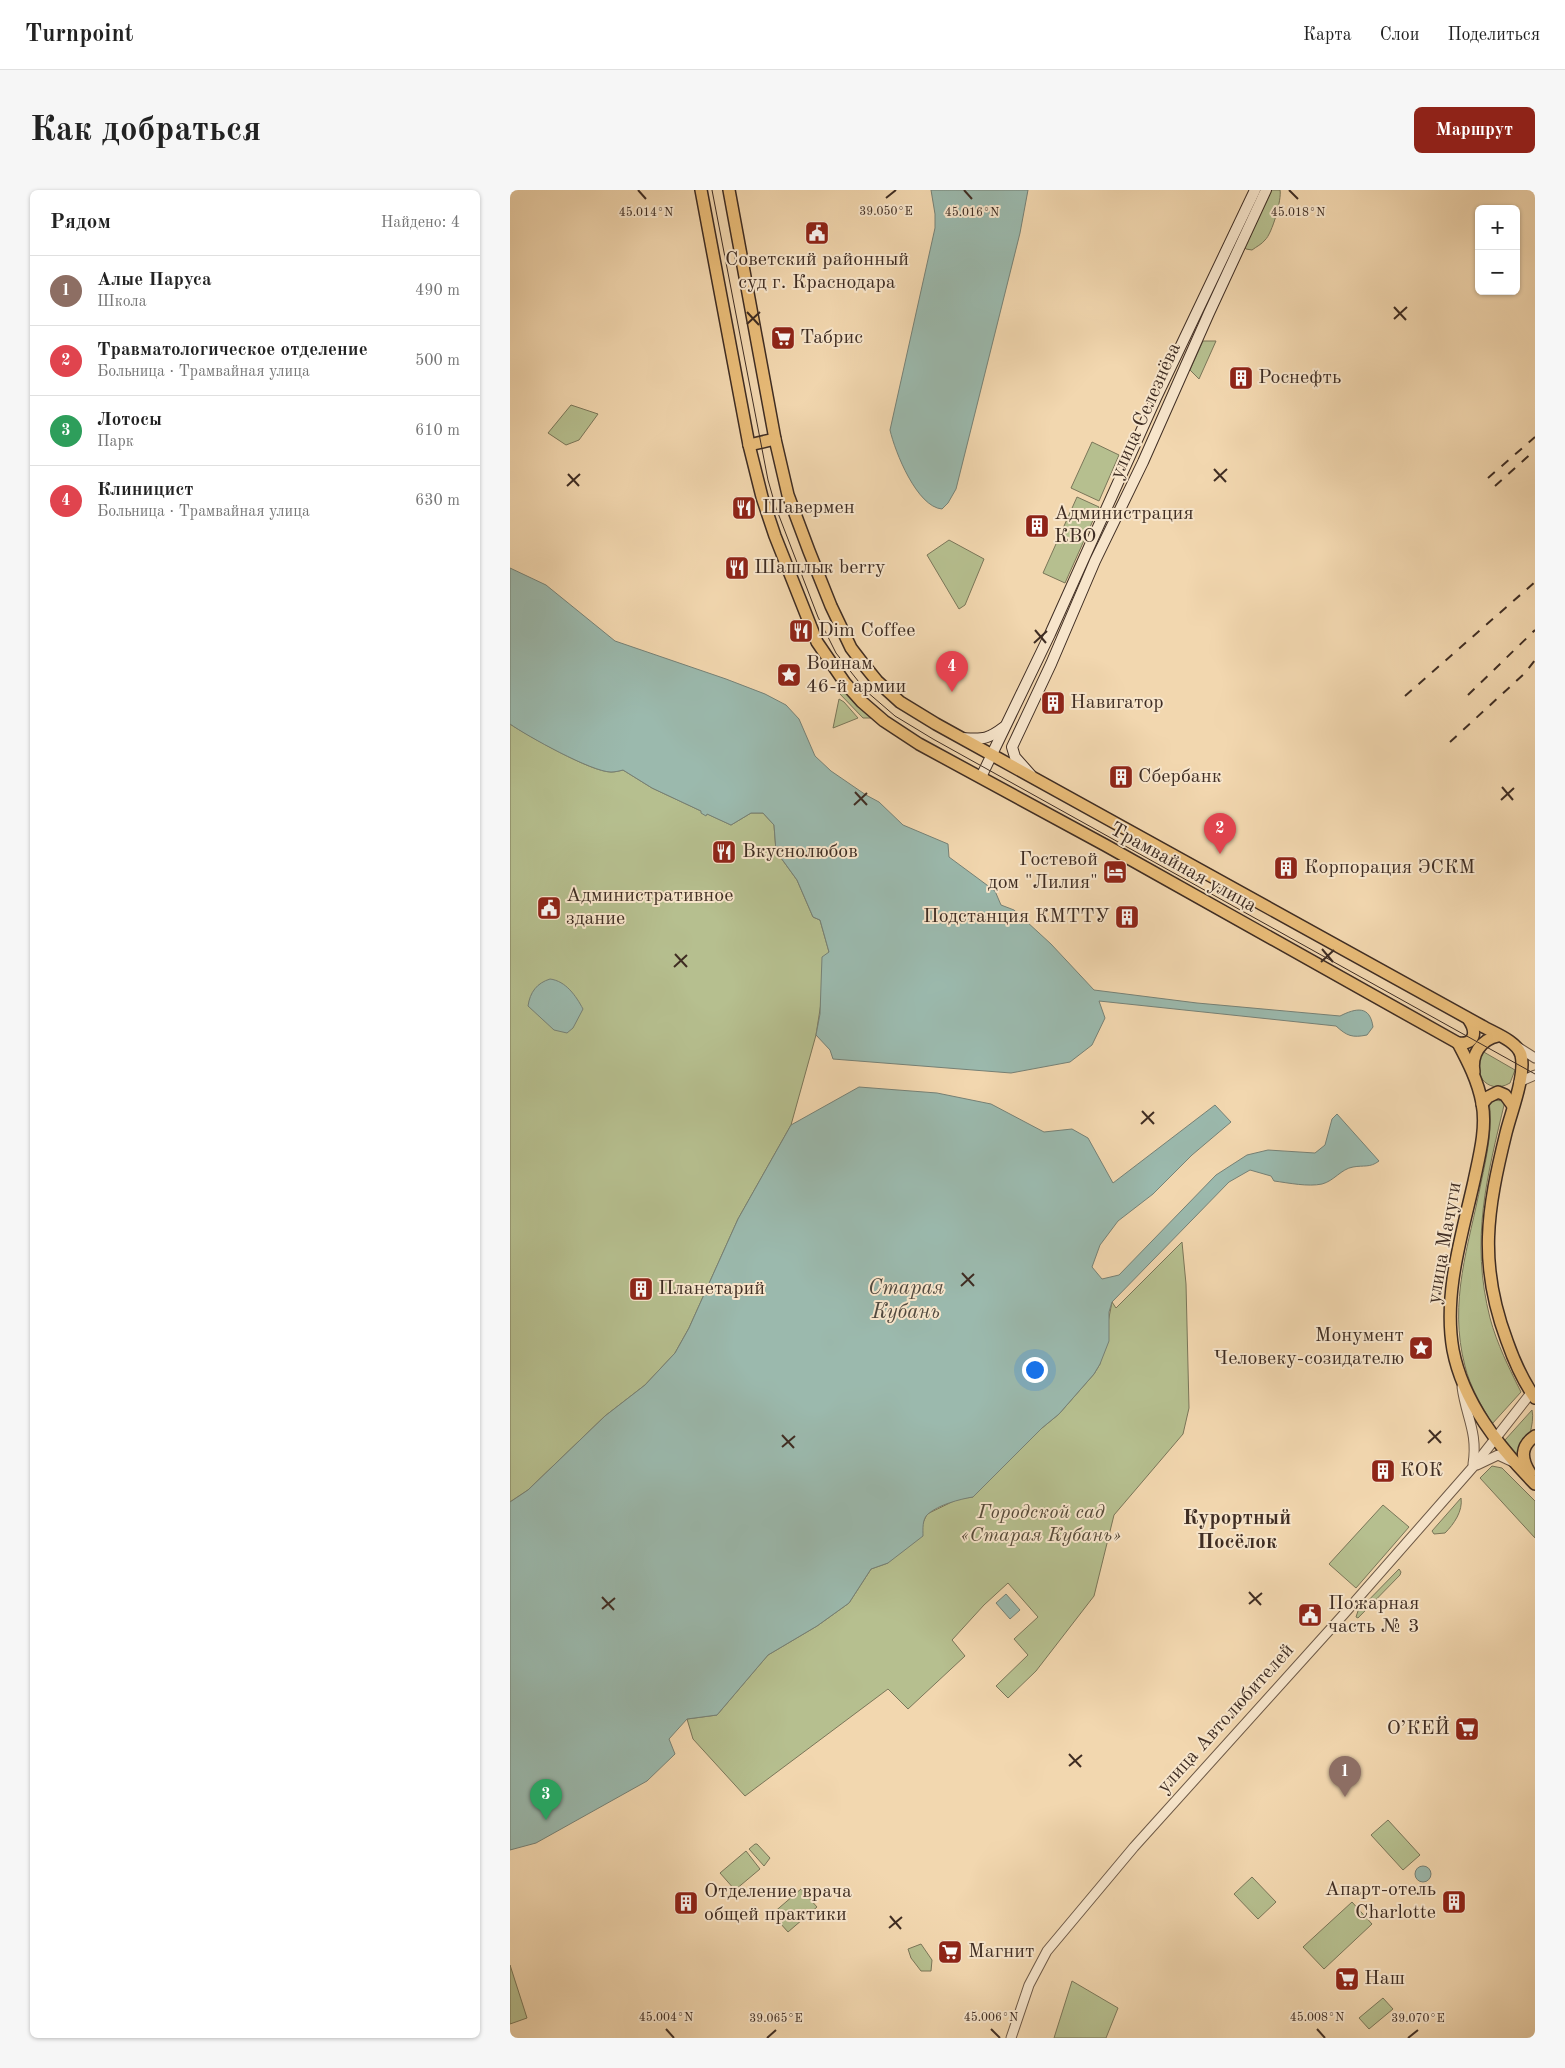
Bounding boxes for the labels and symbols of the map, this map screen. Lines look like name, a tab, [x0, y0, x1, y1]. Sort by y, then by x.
text: 39.050°E	[859, 205, 913, 218]
text: 45.014°N	[619, 206, 673, 219]
text: 45.016°N	[945, 206, 999, 219]
text: 45.018°N	[1271, 206, 1325, 219]
public building icon: Советский районный суд г. Краснодара	[804, 220, 830, 246]
place label: Советский районный суд г. Краснодара	[725, 250, 909, 293]
supermarket icon: Табрис	[770, 325, 796, 351]
place label: Табрис	[800, 328, 863, 348]
street label: улица Селезнёва	[1107, 340, 1185, 482]
building icon: Роснефть	[1228, 365, 1254, 391]
place label: Роснефть	[1258, 368, 1341, 388]
restaurant icon: Шавермен	[731, 495, 757, 521]
place label: Шавермен	[762, 498, 855, 518]
place label: Администрация КВО	[1054, 504, 1194, 547]
building icon: Администрация КВО	[1024, 513, 1050, 539]
restaurant icon: Шашлык berry	[724, 555, 750, 581]
place label: Шашлык berry	[754, 558, 886, 578]
restaurant icon: Dim Coffee	[788, 618, 814, 644]
place label: Dim Coffee	[818, 621, 915, 641]
pin: 4	[936, 651, 968, 692]
place label: Воинам 46-й армии	[806, 654, 906, 697]
place icon: Воинам 46-й армии	[776, 662, 802, 688]
building icon: Навигатор	[1040, 690, 1066, 716]
place label: Навигатор	[1070, 693, 1164, 713]
building icon: Сбербанк	[1108, 764, 1134, 790]
place label: Сбербанк	[1138, 767, 1222, 787]
pin: 2	[1204, 813, 1236, 854]
street label: Трамвайная улица	[1106, 819, 1260, 917]
restaurant icon: Вкуснолюбов	[711, 839, 737, 865]
place label: Вкуснолюбов	[742, 842, 858, 862]
place label: Гостевой дом "Лилия"	[988, 850, 1098, 893]
building icon: Корпорация ЭСКМ	[1273, 855, 1299, 881]
place label: Корпорация ЭСКМ	[1304, 858, 1475, 878]
hotel icon: Гостевой дом "Лилия"	[1102, 859, 1128, 885]
place label: Административное здание	[566, 886, 733, 929]
public building icon: Административное здание	[536, 895, 562, 921]
building icon: Подстанция КМТТУ	[1114, 904, 1140, 930]
place label: Подстанция КМТТУ	[923, 907, 1110, 927]
street label: улица Мачуги	[1424, 1180, 1466, 1306]
building icon: Планетарий	[628, 1276, 654, 1302]
water label: Старая Кубань	[868, 1278, 944, 1323]
place label: Планетарий	[658, 1279, 765, 1299]
place label: Монумент Человеку-созидателю	[1214, 1326, 1404, 1369]
place icon: Монумент Человеку-созидателю	[1408, 1335, 1434, 1361]
your location	[1022, 1357, 1048, 1383]
building icon: КОК	[1370, 1458, 1396, 1484]
place label: КОК	[1400, 1461, 1443, 1481]
park label: Городской сад «Старая Кубань»	[961, 1503, 1121, 1546]
district label: Курортный Посёлок	[1183, 1508, 1291, 1553]
place label: Пожарная часть № 3	[1328, 1594, 1420, 1637]
public building icon: Пожарная часть № 3	[1297, 1602, 1323, 1628]
street label: улица Автолюбителей	[1154, 1640, 1298, 1798]
place label: О’КЕЙ	[1387, 1716, 1450, 1739]
supermarket icon: О’КЕЙ	[1454, 1716, 1480, 1742]
pin: 1	[1329, 1756, 1361, 1797]
pin: 3	[530, 1779, 562, 1820]
place label: Апарт-отель Charlotte	[1325, 1880, 1436, 1923]
place label: Отделение врача общей практики	[704, 1882, 852, 1925]
building icon: Апарт-отель Charlotte	[1441, 1889, 1467, 1915]
building icon: Отделение врача общей практики	[673, 1890, 699, 1916]
supermarket icon: Магнит	[937, 1939, 963, 1965]
place label: Магнит	[968, 1942, 1035, 1962]
supermarket icon: Наш	[1334, 1966, 1360, 1992]
place label: Наш	[1364, 1969, 1405, 1989]
text: 45.004°N	[639, 2011, 693, 2024]
text: 45.006°N	[964, 2011, 1018, 2024]
text: 45.008°N	[1290, 2011, 1344, 2024]
text: 39.065°E	[749, 2012, 803, 2025]
text: 39.070°E	[1391, 2013, 1445, 2025]

